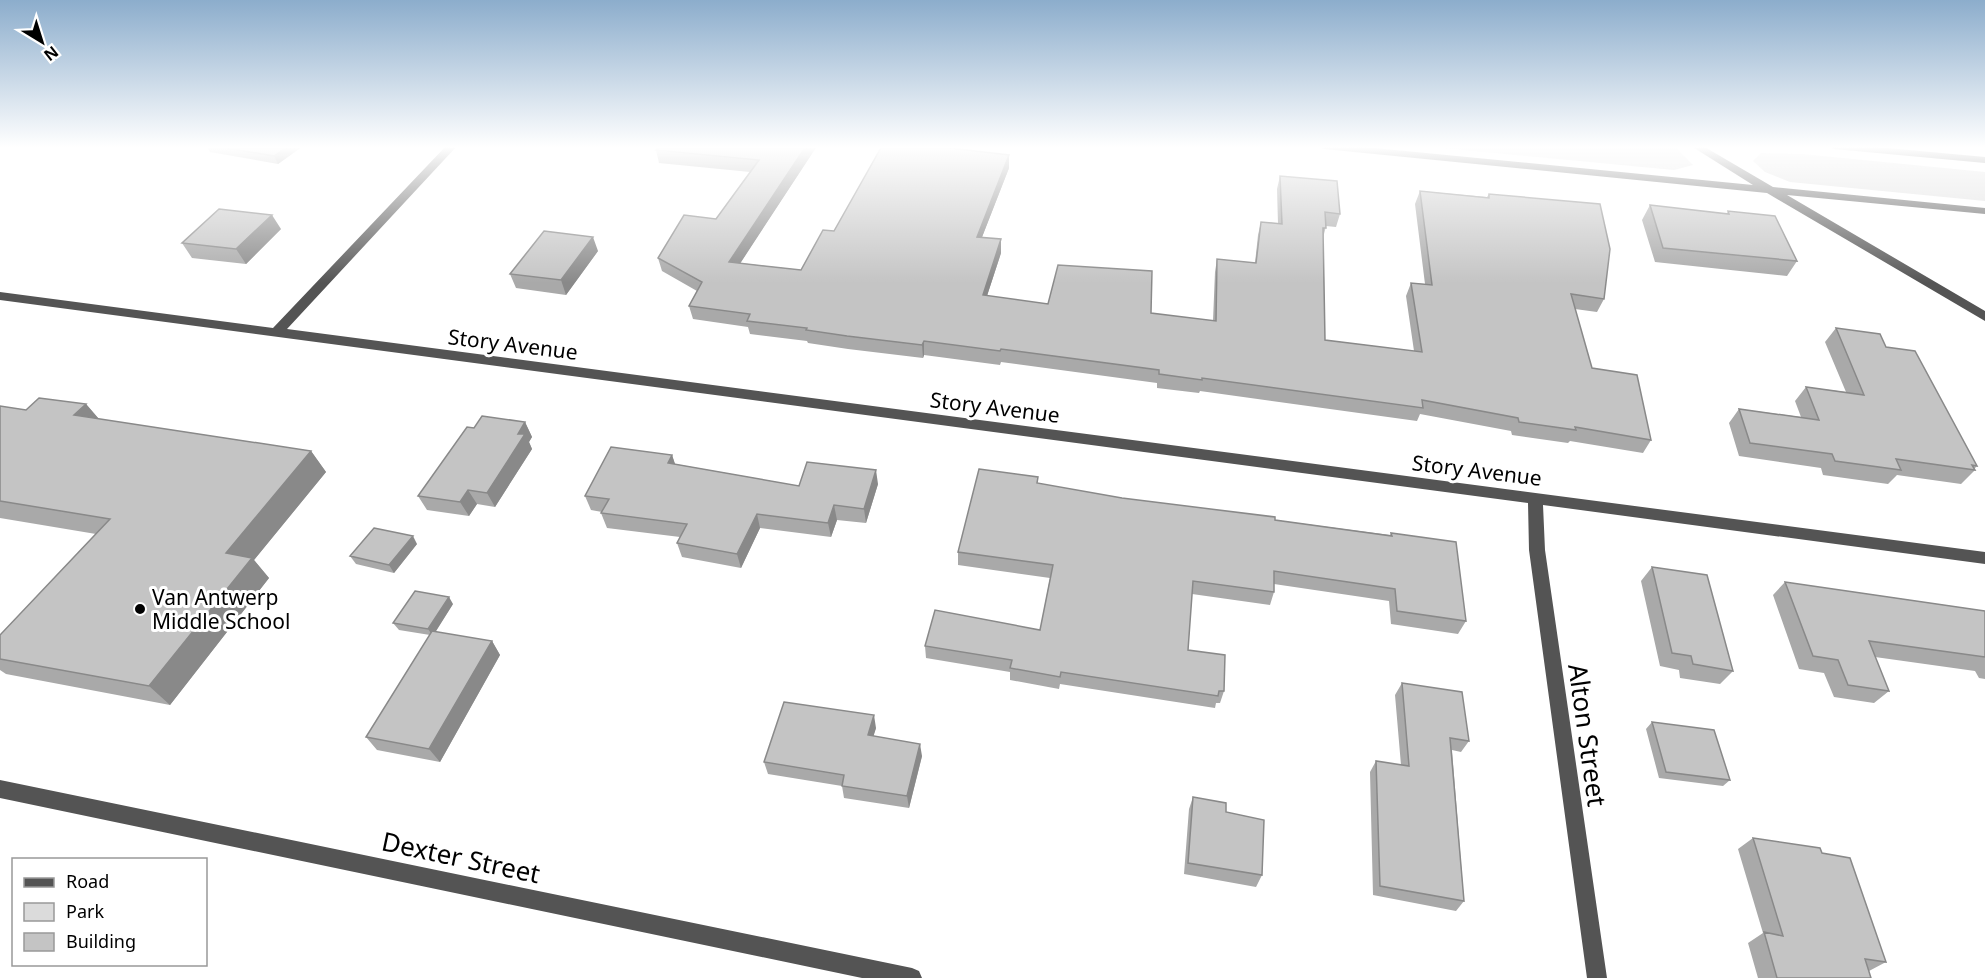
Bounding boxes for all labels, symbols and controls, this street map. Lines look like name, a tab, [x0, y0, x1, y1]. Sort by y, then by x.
north arrow	[12, 12, 72, 72]
text: N	[39, 41, 63, 66]
street label: Story Avenue	[447, 322, 579, 366]
street label: Story Avenue	[929, 385, 1061, 429]
street label: Story Avenue	[1411, 448, 1543, 492]
place label: Van Antwerp Middle School	[152, 583, 290, 635]
marker: Van Antwerp Middle School	[133, 602, 147, 616]
street label: Alton Street	[1560, 661, 1616, 809]
street label: Dexter Street	[379, 823, 543, 891]
legend	[12, 858, 207, 966]
text: Road	[66, 869, 109, 893]
text: Park	[66, 899, 104, 923]
text: Building	[66, 929, 136, 953]

